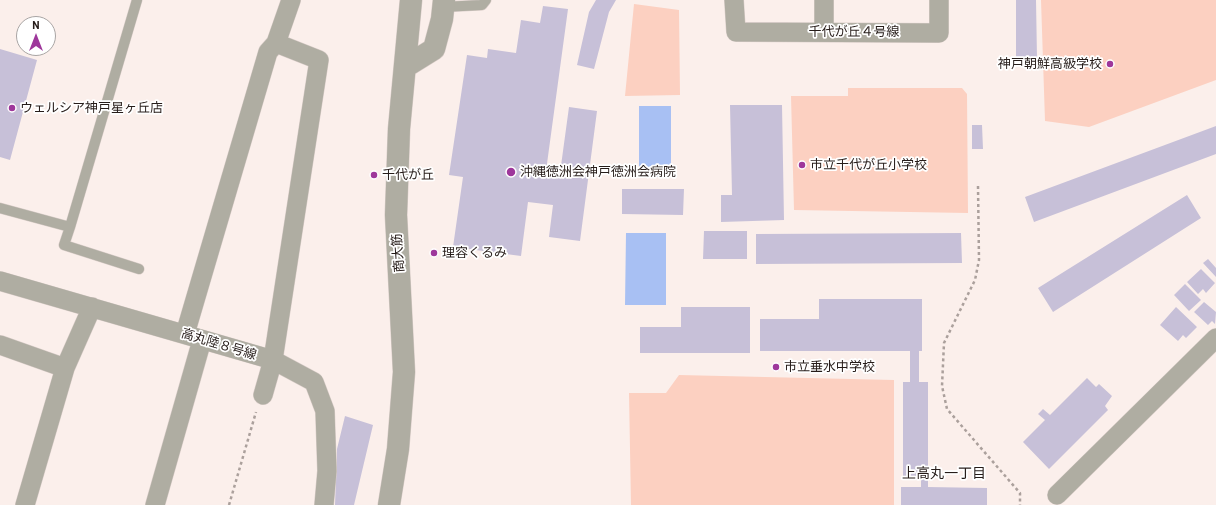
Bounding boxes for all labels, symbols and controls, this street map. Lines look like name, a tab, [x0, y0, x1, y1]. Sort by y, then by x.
north arrow	[16, 16, 56, 56]
text: N	[32, 18, 40, 31]
street label: 千代が丘４号線	[809, 24, 899, 40]
place label: 神戸朝鮮高級学校	[998, 56, 1102, 72]
marker: 神戸朝鮮高級学校	[1105, 59, 1115, 69]
place label: ウェルシア神戸星ヶ丘店	[20, 100, 163, 116]
marker: ウェルシア神戸星ヶ丘店	[7, 103, 17, 113]
place label: 市立千代が丘小学校	[810, 157, 927, 173]
marker: 市立千代が丘小学校	[797, 160, 807, 170]
place label: 沖縄徳洲会神戸徳洲会病院	[520, 164, 676, 180]
marker: 沖縄徳洲会神戸徳洲会病院	[505, 166, 517, 178]
place label: 千代が丘	[382, 167, 434, 183]
marker: 千代が丘	[369, 170, 379, 180]
street label: 商大筋	[389, 233, 407, 273]
place label: 理容くるみ	[442, 245, 507, 261]
marker: 理容くるみ	[429, 248, 439, 258]
street label: 高丸陸８号線	[179, 325, 259, 363]
place label: 市立垂水中学校	[784, 359, 875, 375]
marker: 市立垂水中学校	[771, 362, 781, 372]
district label: 上高丸一丁目	[902, 465, 986, 481]

